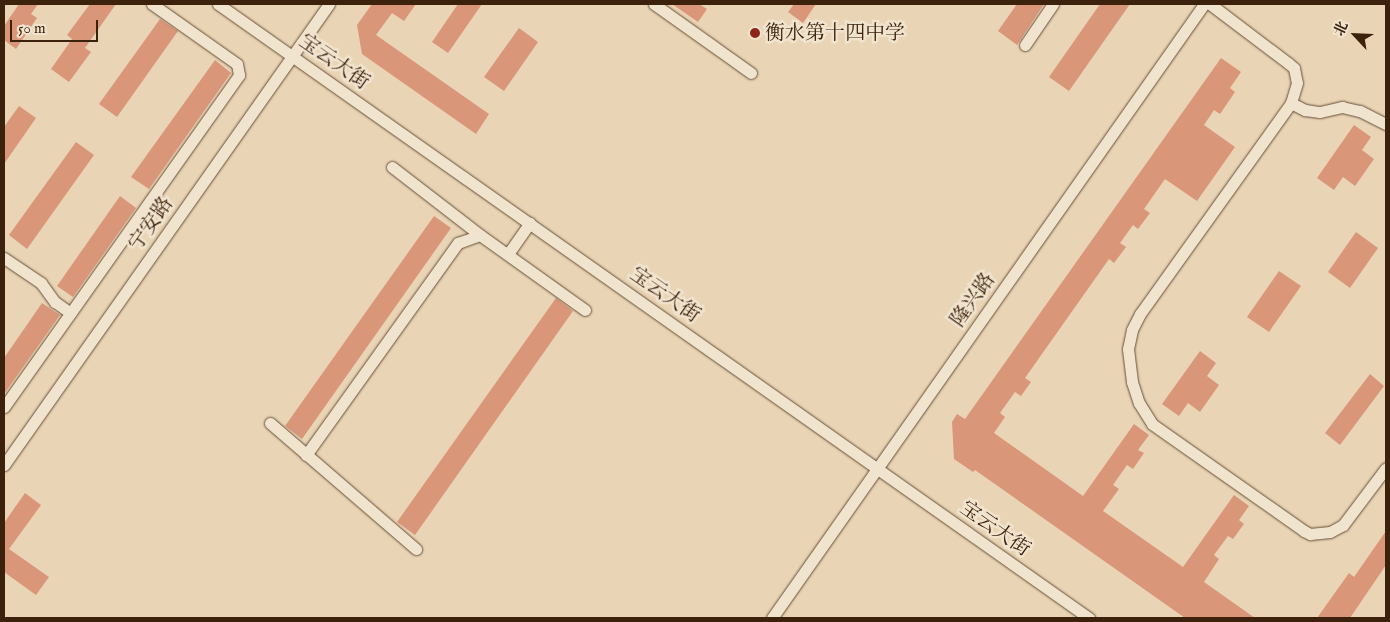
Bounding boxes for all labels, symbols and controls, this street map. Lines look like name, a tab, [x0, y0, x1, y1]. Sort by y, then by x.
scale bar	[12, 10, 100, 42]
north arrow	[1330, 10, 1380, 60]
text: 50 m	[18, 19, 46, 38]
text: 北	[1330, 19, 1353, 39]
place label: 衡水第十四中学	[765, 21, 905, 45]
marker: 衡水第十四中学	[749, 27, 761, 39]
street label: 宝云大街	[294, 29, 374, 95]
street label: 宁安路	[124, 193, 178, 255]
street label: 宝云大街	[625, 262, 705, 328]
street label: 隆兴路	[946, 269, 1000, 331]
street label: 宝云大街	[955, 496, 1035, 562]

